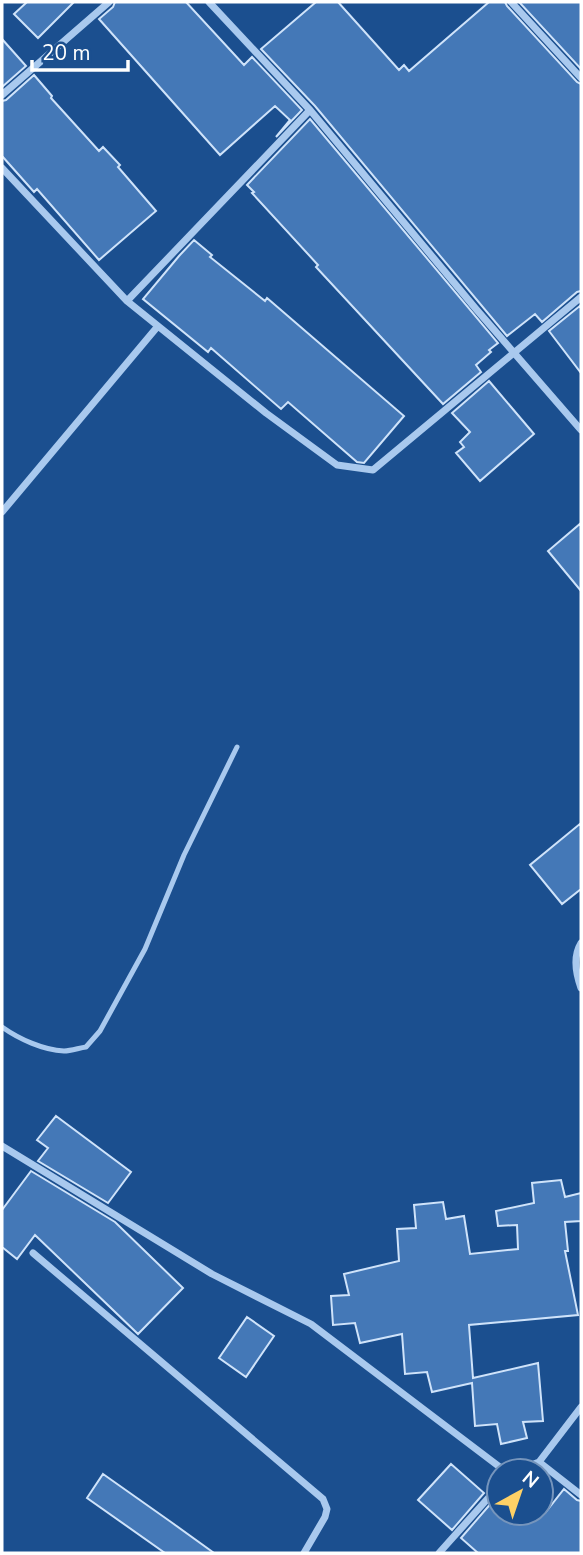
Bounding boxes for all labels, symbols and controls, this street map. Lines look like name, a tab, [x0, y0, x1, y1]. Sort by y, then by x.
scale bar	[32, 28, 128, 72]
text: 20 m	[42, 39, 91, 67]
north arrow	[485, 1457, 555, 1527]
text: N	[516, 1465, 544, 1494]

